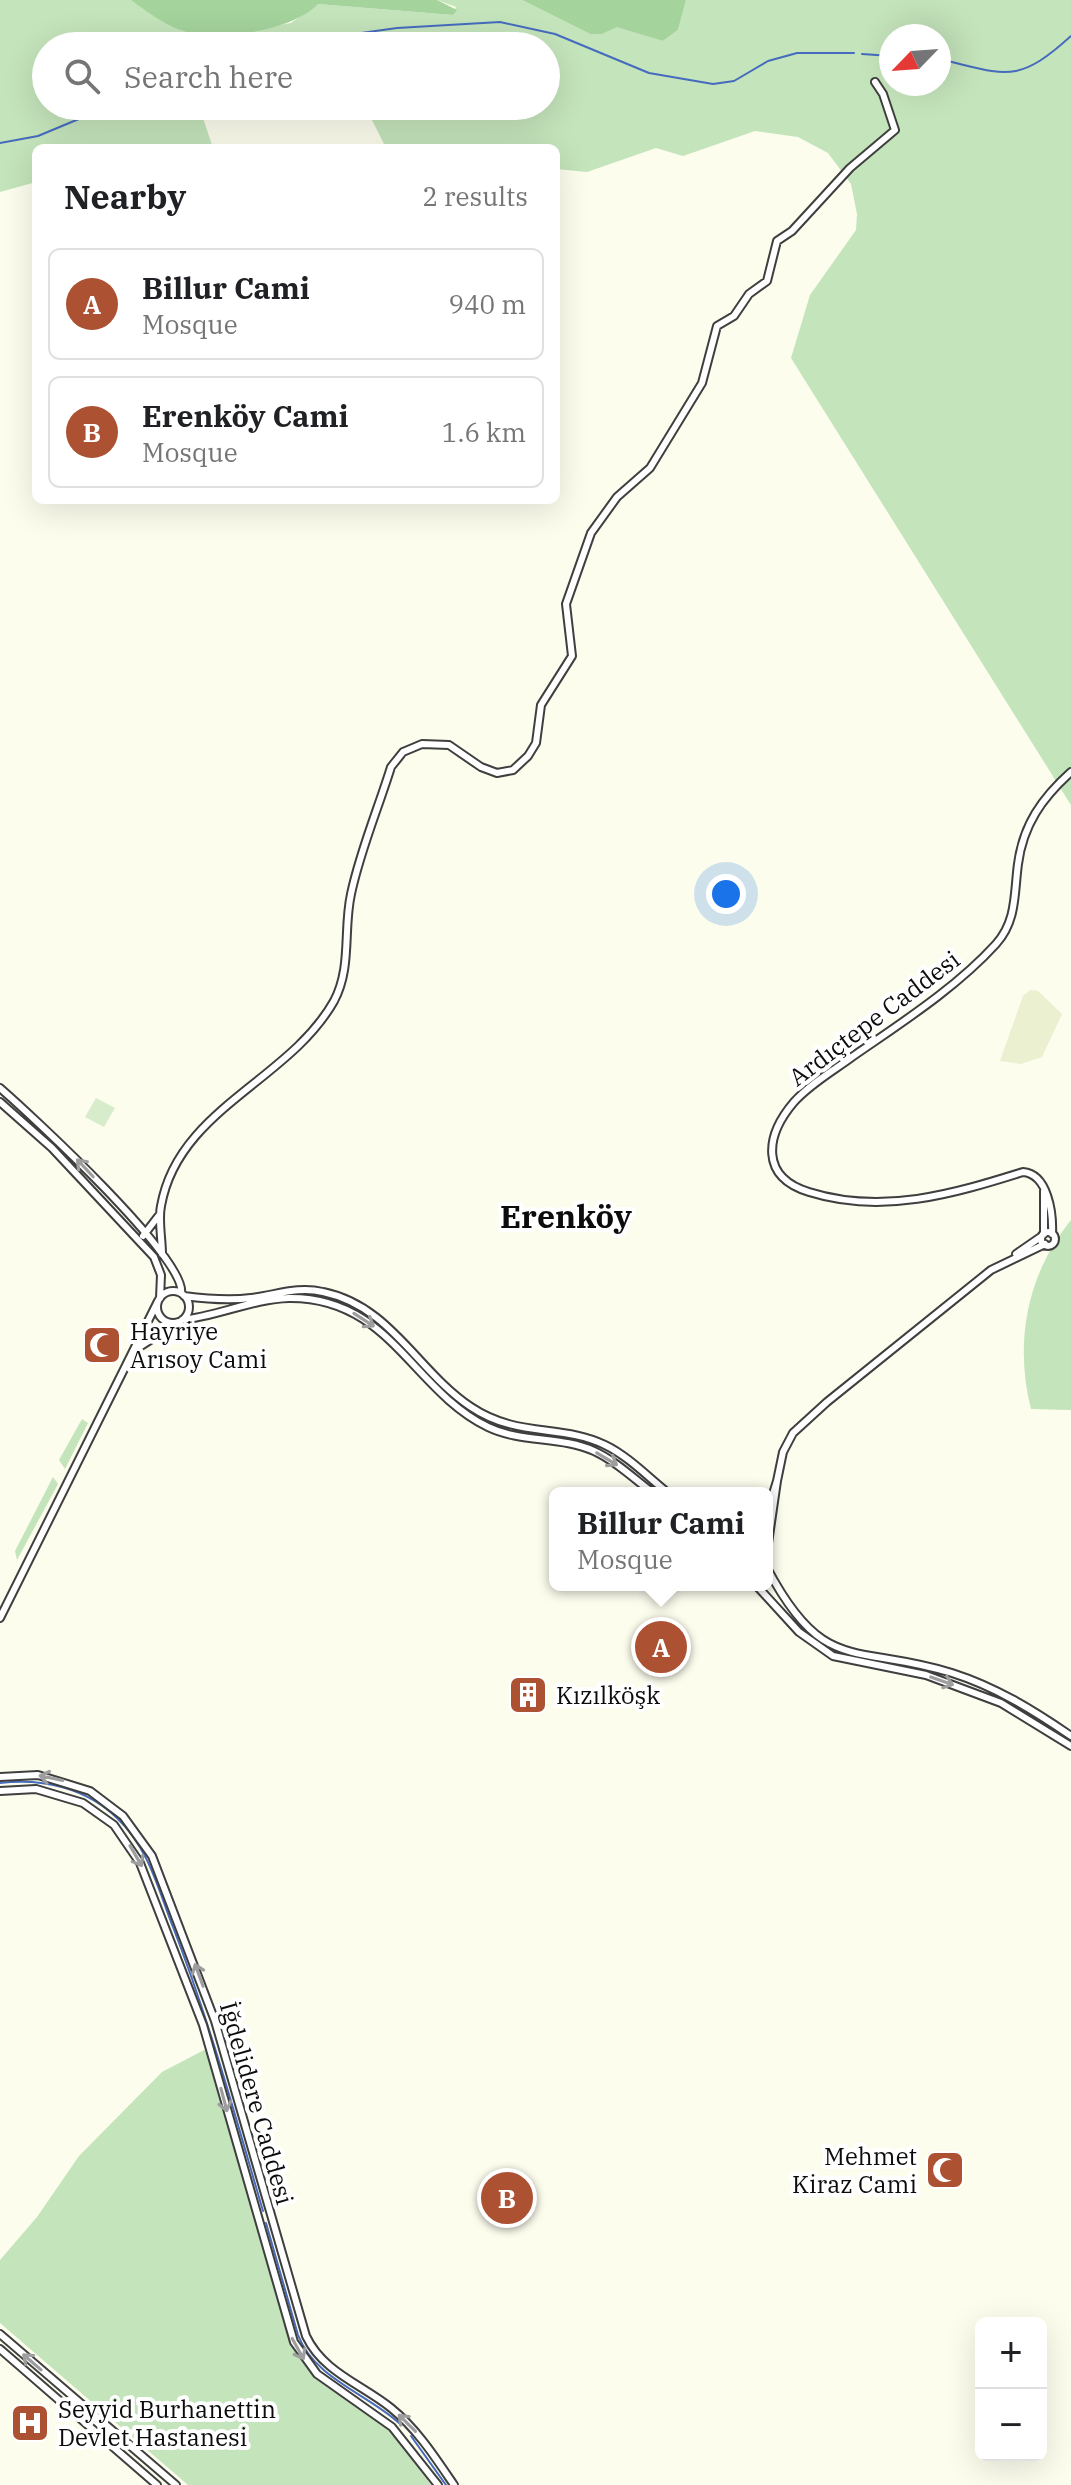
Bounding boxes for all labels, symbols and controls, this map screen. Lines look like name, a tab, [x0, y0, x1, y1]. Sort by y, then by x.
north arrow	[879, 24, 951, 96]
search box	[32, 32, 560, 120]
icon: search	[60, 54, 104, 98]
text: Search here	[124, 57, 293, 96]
text: Nearby	[64, 174, 186, 218]
text: 2 results	[422, 179, 528, 213]
text: Billur Cami	[142, 268, 310, 307]
text: A	[83, 287, 101, 321]
text: 940 m	[448, 287, 526, 321]
text: Mosque	[142, 307, 238, 341]
text: Erenköy Cami	[142, 396, 349, 435]
text: B	[83, 415, 101, 449]
text: 1.6 km	[442, 415, 526, 449]
text: Mosque	[142, 435, 238, 469]
your location	[706, 874, 746, 914]
street label: Ardıçtepe Caddesi	[782, 943, 966, 1093]
one-way arrow	[75, 1158, 94, 1178]
district label: Erenköy	[500, 1195, 633, 1237]
one-way arrow	[353, 1312, 375, 1329]
place label: Hayriye Arısoy Cami	[130, 1315, 267, 1375]
mosque icon: Hayriye Arısoy Cami	[81, 1324, 123, 1366]
one-way arrow	[595, 1451, 618, 1467]
popup	[549, 1487, 773, 1591]
text: Billur Cami	[577, 1503, 745, 1542]
text: Mosque	[577, 1542, 673, 1576]
pin: A	[635, 1617, 687, 1677]
building icon: Kızılköşk	[507, 1674, 549, 1716]
one-way arrow	[930, 1675, 955, 1690]
place label: Kızılköşk	[556, 1679, 660, 1711]
one-way arrow	[39, 1770, 65, 1785]
one-way arrow	[128, 1844, 144, 1867]
one-way arrow	[191, 1963, 205, 1988]
street label: İğdelidere Caddesi	[213, 1998, 301, 2208]
one-way arrow	[218, 2087, 233, 2113]
place label: Mehmet Kiraz Cami	[792, 2140, 917, 2200]
mosque icon: Mehmet Kiraz Cami	[924, 2149, 966, 2191]
pin: B	[481, 2168, 533, 2228]
map controls	[975, 2317, 1047, 2461]
button: +	[975, 2317, 1047, 2389]
one-way arrow	[291, 2337, 307, 2360]
one-way arrow	[22, 2353, 42, 2371]
button: −	[975, 2389, 1047, 2461]
place label: Seyyid Burhanettin Devlet Hastanesi	[58, 2393, 276, 2453]
hospital icon: Seyyid Burhanettin Devlet Hastanesi	[9, 2402, 51, 2444]
one-way arrow	[397, 2413, 416, 2433]

